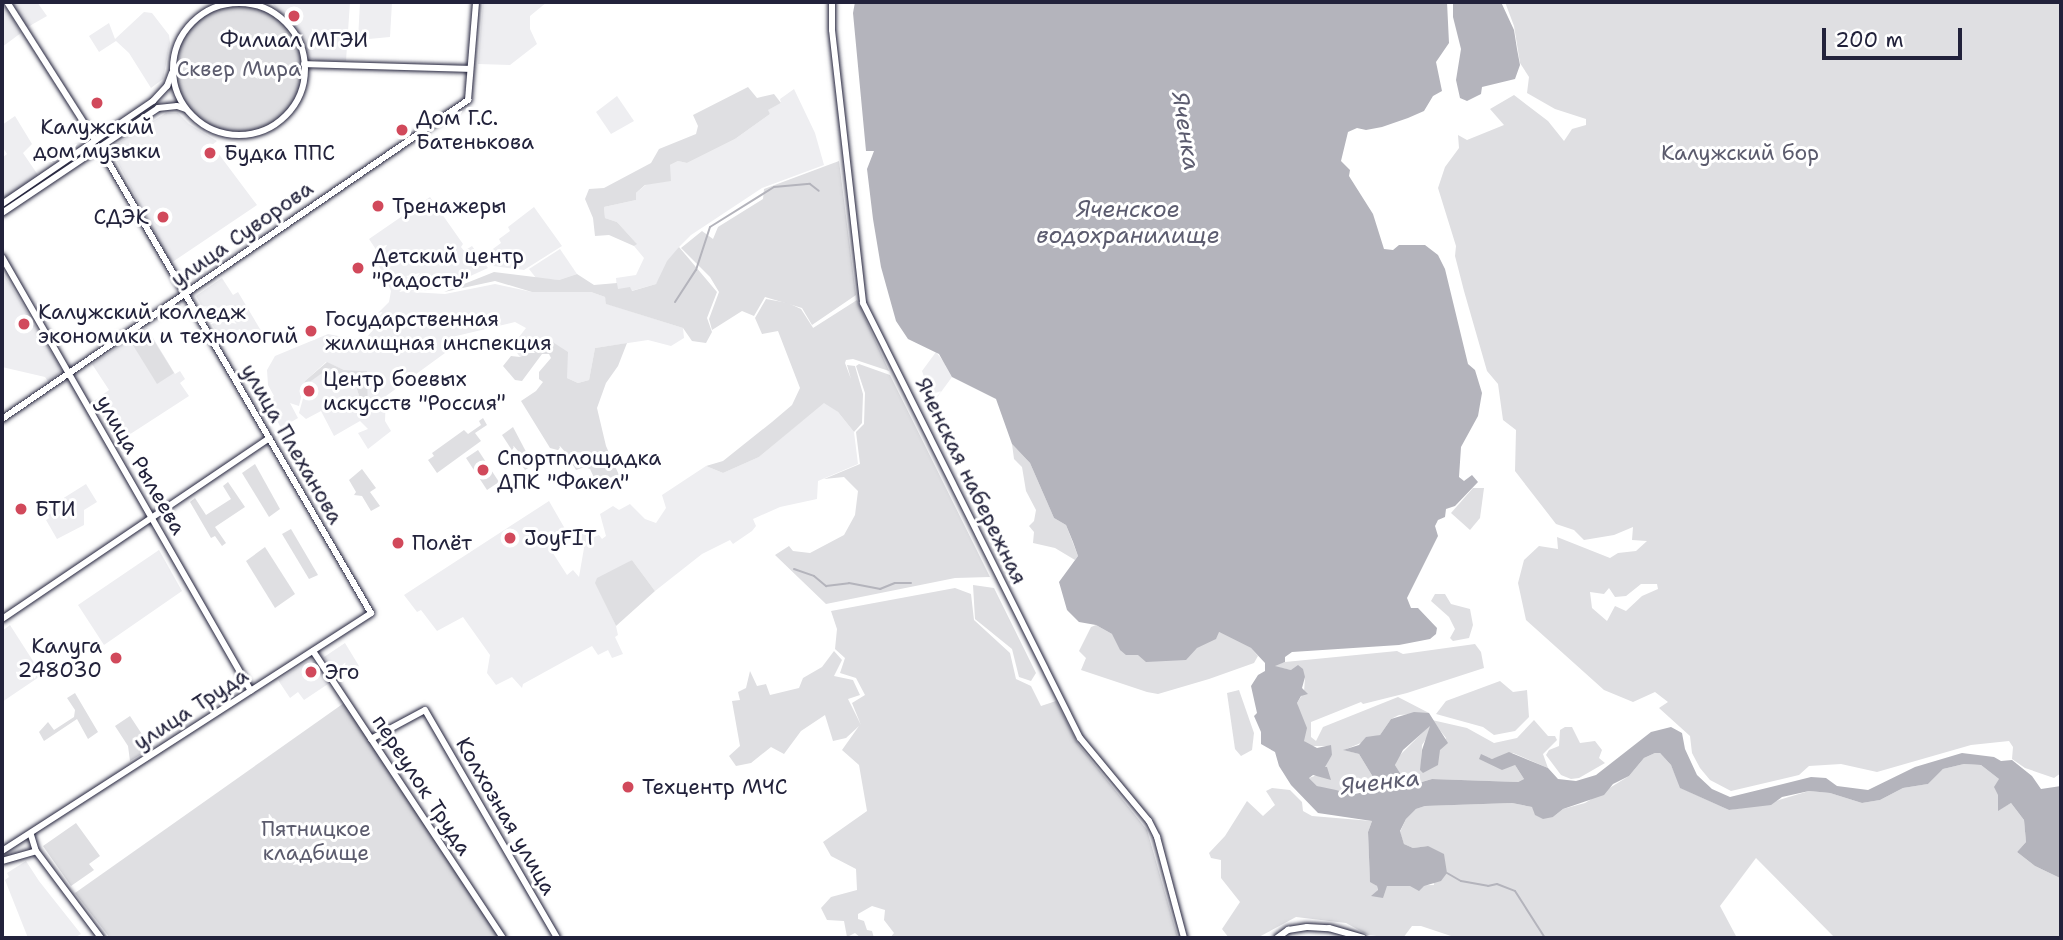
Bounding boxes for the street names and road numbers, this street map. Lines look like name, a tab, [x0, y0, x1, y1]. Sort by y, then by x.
street label: улица Суворова	[166, 176, 318, 292]
street label: улица Плеханова	[236, 359, 348, 529]
street label: Яченская набережная	[910, 374, 1032, 588]
street label: улица Рылеева	[91, 391, 191, 539]
street label: улица Труда	[129, 663, 253, 755]
street label: переулок Труда	[367, 710, 477, 860]
street label: Колхозная улица	[451, 733, 561, 899]

